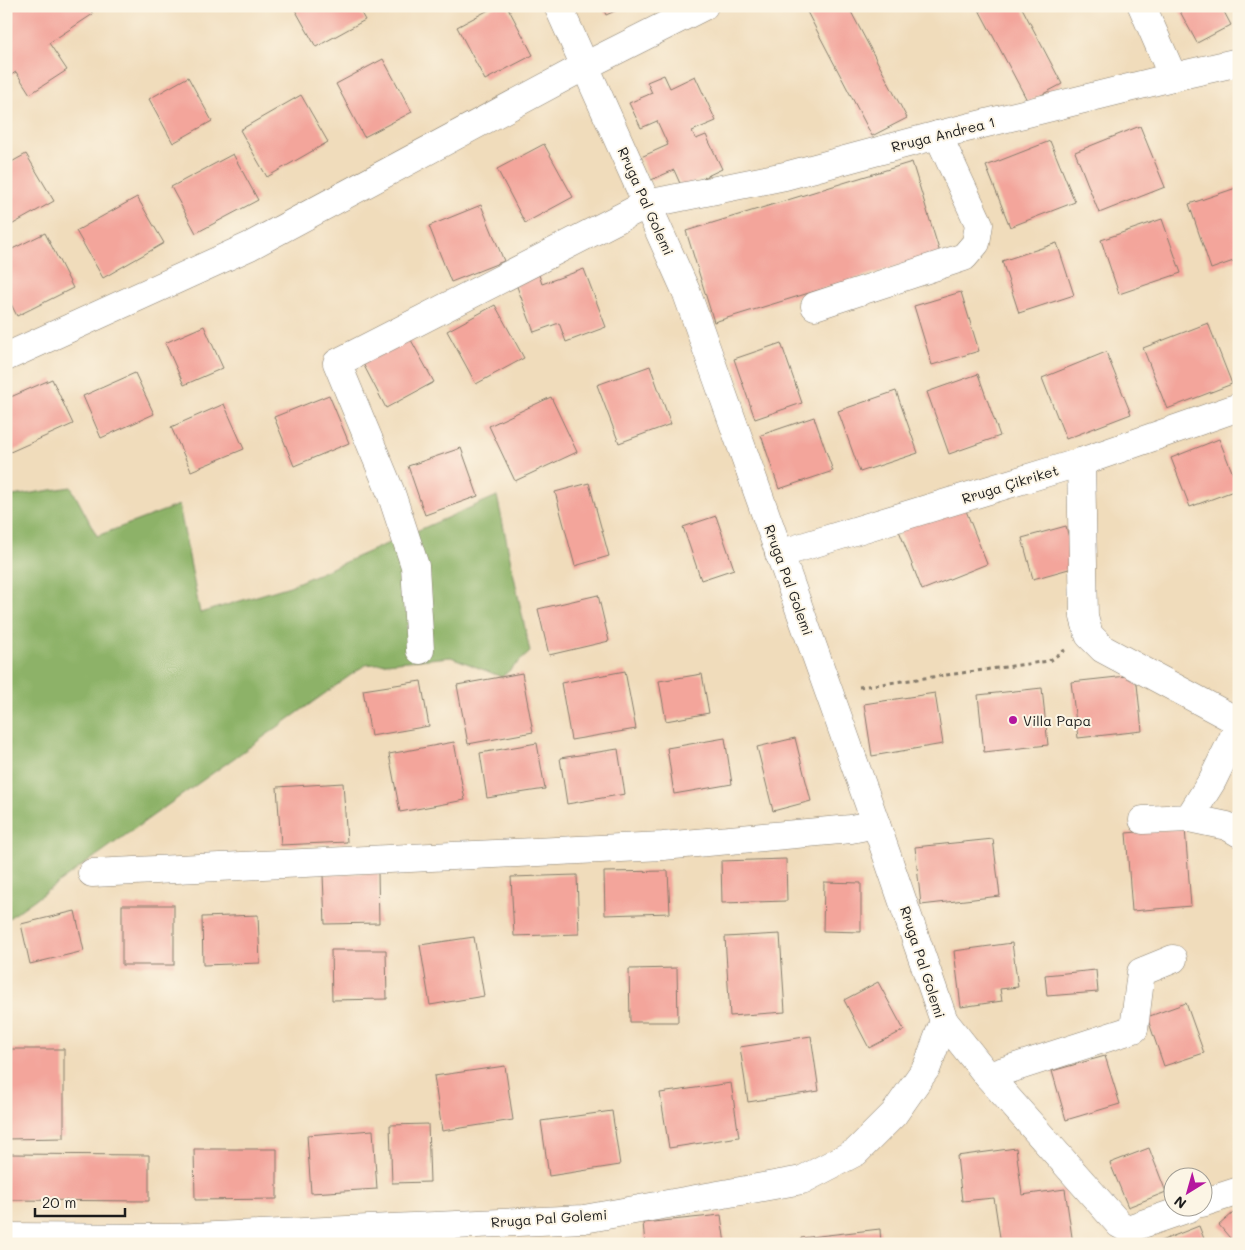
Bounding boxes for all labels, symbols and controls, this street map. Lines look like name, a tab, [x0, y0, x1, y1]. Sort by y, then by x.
street label: Rruga Andrea 1	[889, 112, 997, 156]
street label: Rruga Pal Golemi	[614, 144, 678, 258]
street label: Rruga Çikriket	[959, 460, 1061, 508]
street label: Rruga Pal Golemi	[760, 522, 818, 638]
place label: Villa Papa	[1023, 711, 1091, 730]
marker: Villa Papa	[1007, 714, 1019, 726]
street label: Rruga Pal Golemi	[896, 904, 950, 1020]
north arrow	[1162, 1168, 1212, 1218]
scale bar	[35, 1185, 125, 1217]
text: 20 m	[42, 1192, 76, 1212]
text: N	[1170, 1192, 1190, 1214]
street label: Rruga Pal Golemi	[490, 1204, 608, 1232]

